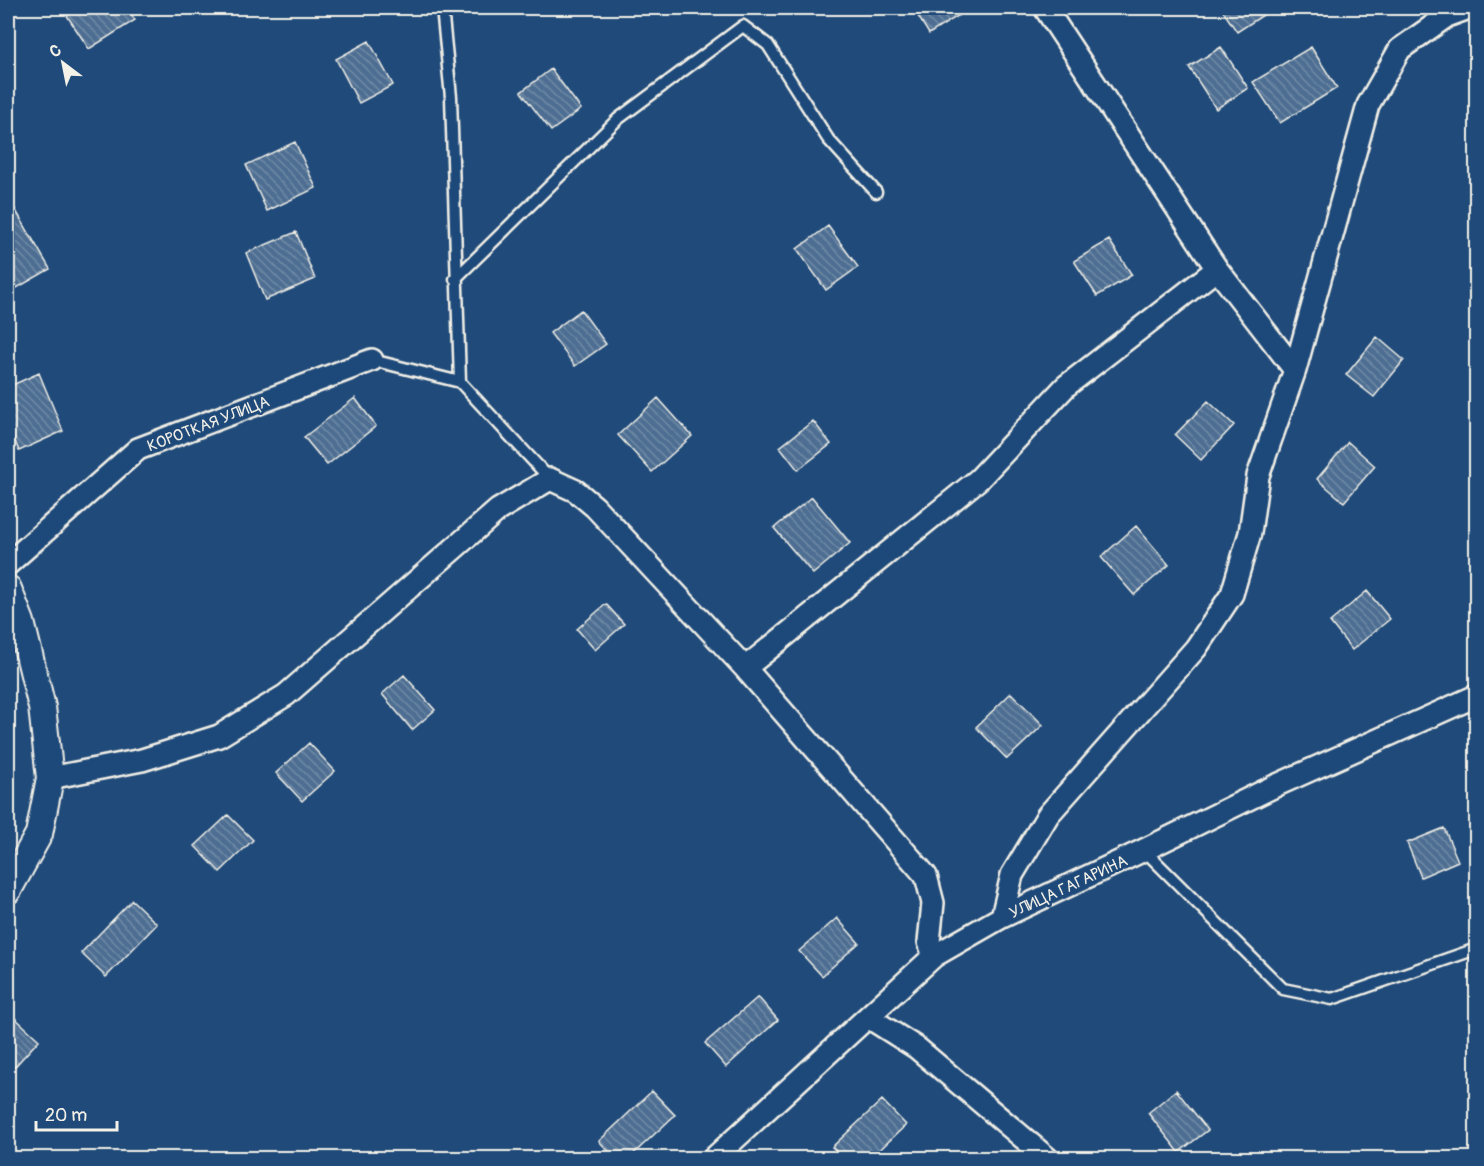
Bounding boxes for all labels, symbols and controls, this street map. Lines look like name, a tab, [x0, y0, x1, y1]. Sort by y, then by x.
north arrow	[33, 33, 93, 93]
text: С	[46, 40, 65, 62]
street label: КОРОТКАЯ УЛИЦА	[144, 391, 272, 456]
street label: УЛИЦА ГАГАРИНА	[1006, 851, 1131, 923]
scale bar	[36, 1094, 117, 1132]
text: 20 m	[45, 1104, 87, 1127]

